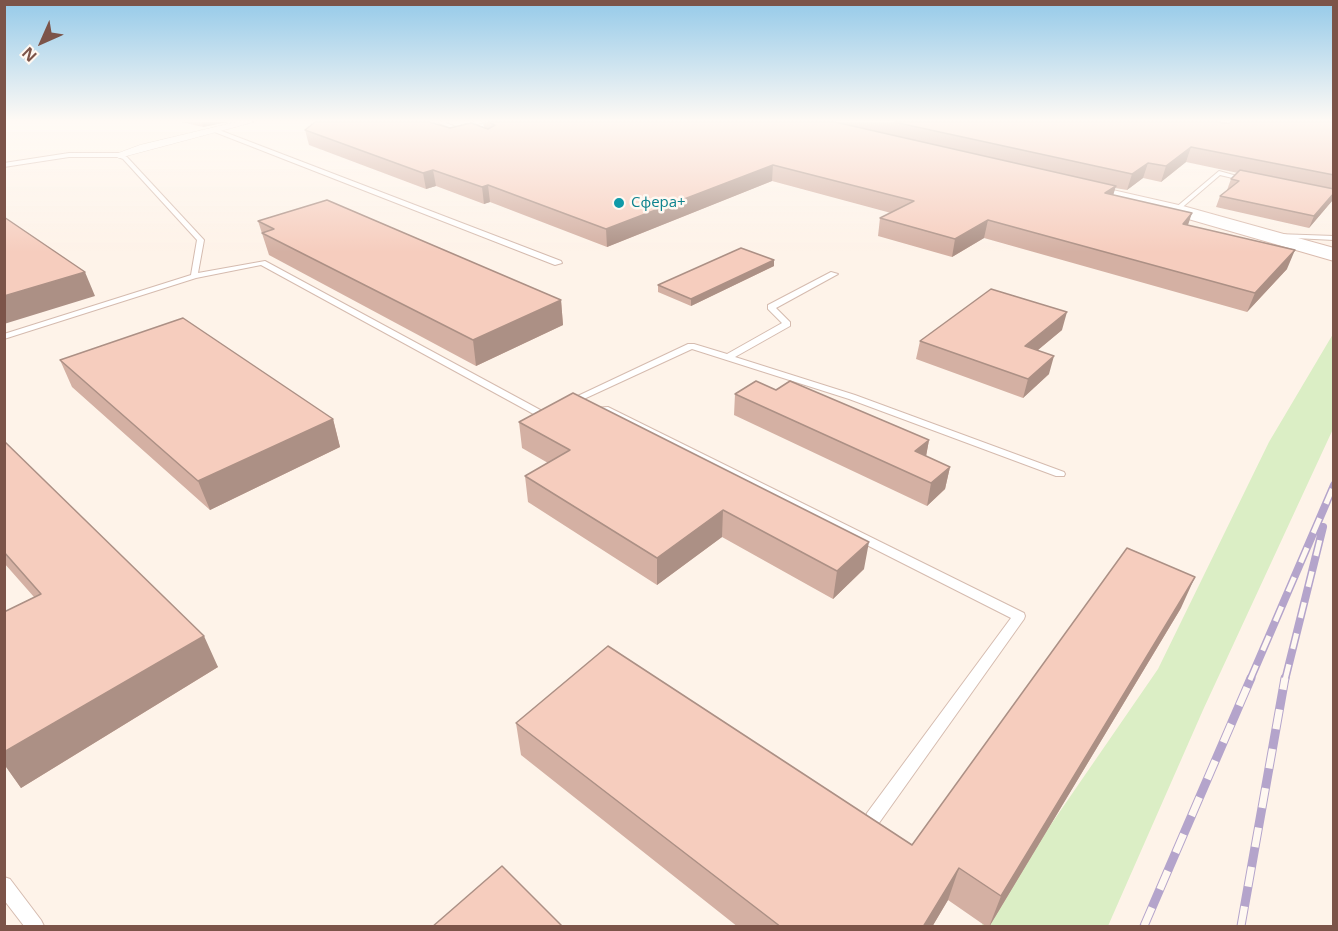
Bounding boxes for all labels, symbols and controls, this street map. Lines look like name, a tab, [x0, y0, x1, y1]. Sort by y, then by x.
north arrow	[12, 12, 72, 72]
text: N	[17, 42, 42, 67]
place label: Сфера+	[631, 194, 686, 212]
marker: Сфера+	[612, 196, 626, 210]

